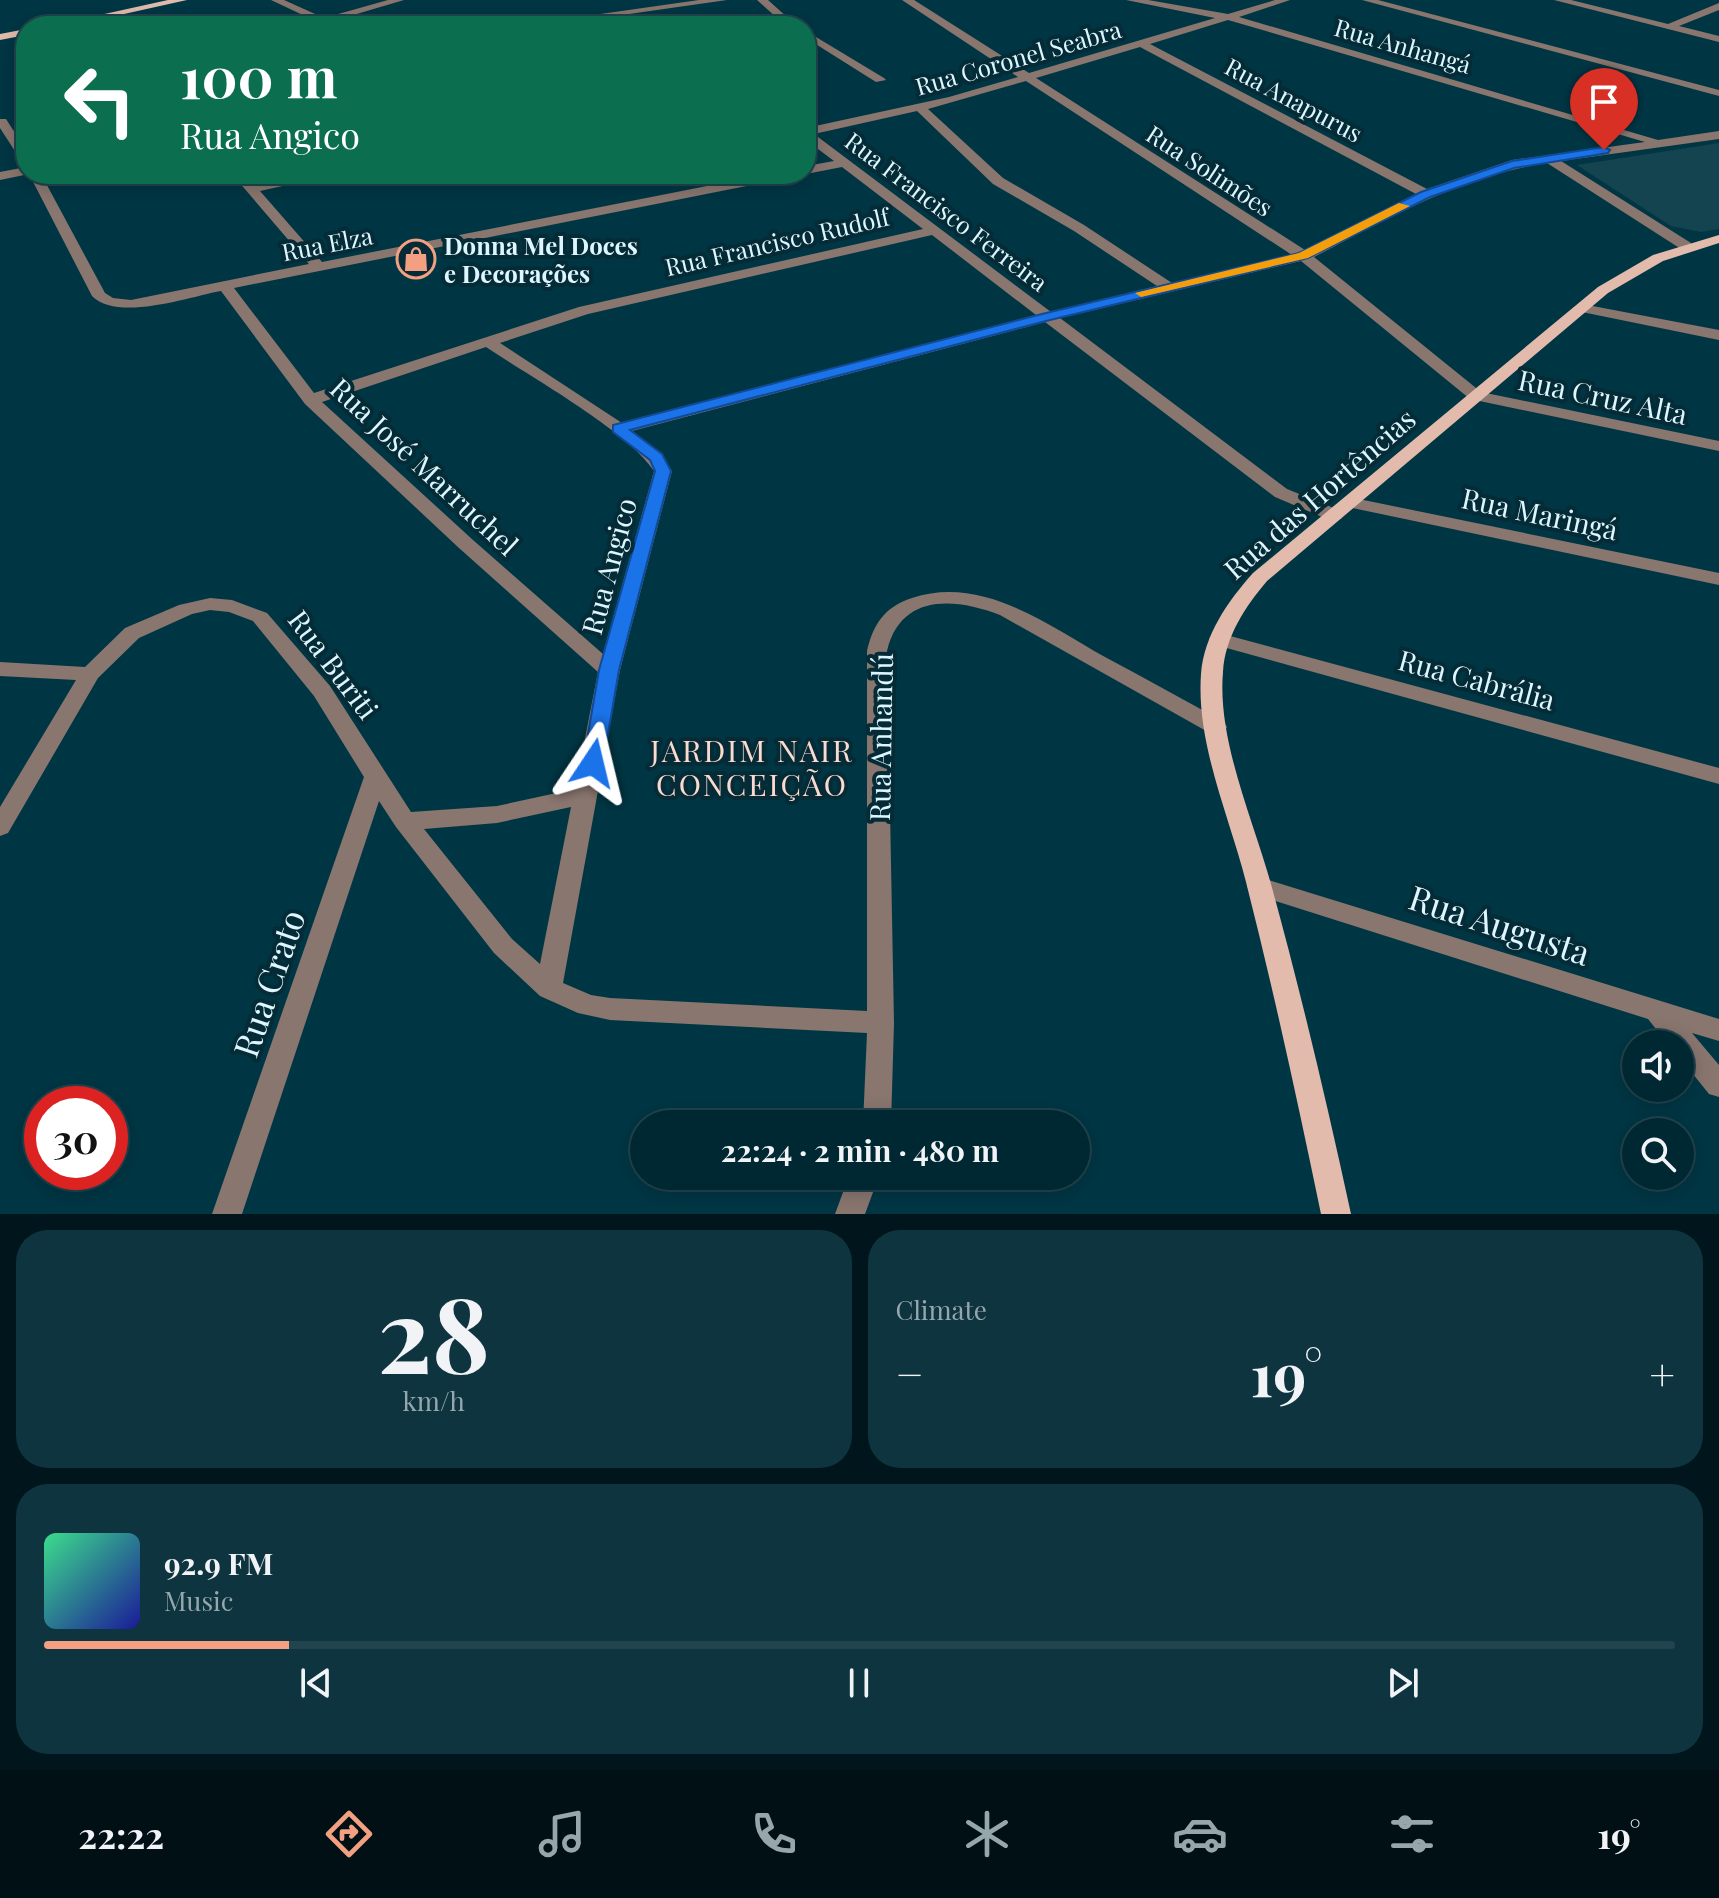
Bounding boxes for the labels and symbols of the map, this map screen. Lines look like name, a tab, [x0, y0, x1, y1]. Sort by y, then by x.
street label: Rua Anhangá	[1331, 10, 1475, 80]
street label: Rua Coronel Seabra	[911, 12, 1125, 102]
street label: Rua Anapurus	[1220, 49, 1368, 149]
pin	[1570, 68, 1638, 150]
street label: Rua Solimões	[1141, 117, 1279, 223]
street label: Rua Francisco Ferreira	[839, 124, 1055, 298]
street label: Rua Francisco Rudolf	[662, 199, 894, 282]
street label: Rua Elza	[279, 219, 375, 267]
place label: Donna Mel Doces e Decorações	[444, 229, 638, 289]
shop icon: Donna Mel Doces e Decorações	[395, 238, 437, 280]
street label: Rua Cruz Alta	[1515, 360, 1691, 432]
street label: Rua José Marruchel	[323, 369, 527, 563]
street label: Rua das Hortências	[1215, 400, 1423, 586]
street label: Rua Maringá	[1459, 478, 1622, 548]
street label: Rua Angico	[572, 494, 644, 638]
street label: Rua Buriti	[281, 602, 387, 726]
street label: Rua Cabrália	[1395, 640, 1559, 718]
street label: Rua Anhandú	[860, 653, 900, 821]
position arrow	[551, 721, 635, 805]
district label: JARDIM NAIR CONCEIÇÃO	[649, 730, 854, 804]
street label: Rua Augusta	[1404, 873, 1596, 975]
street label: Rua Crato	[221, 903, 315, 1063]
speed limit sign: 30	[24, 1086, 128, 1190]

